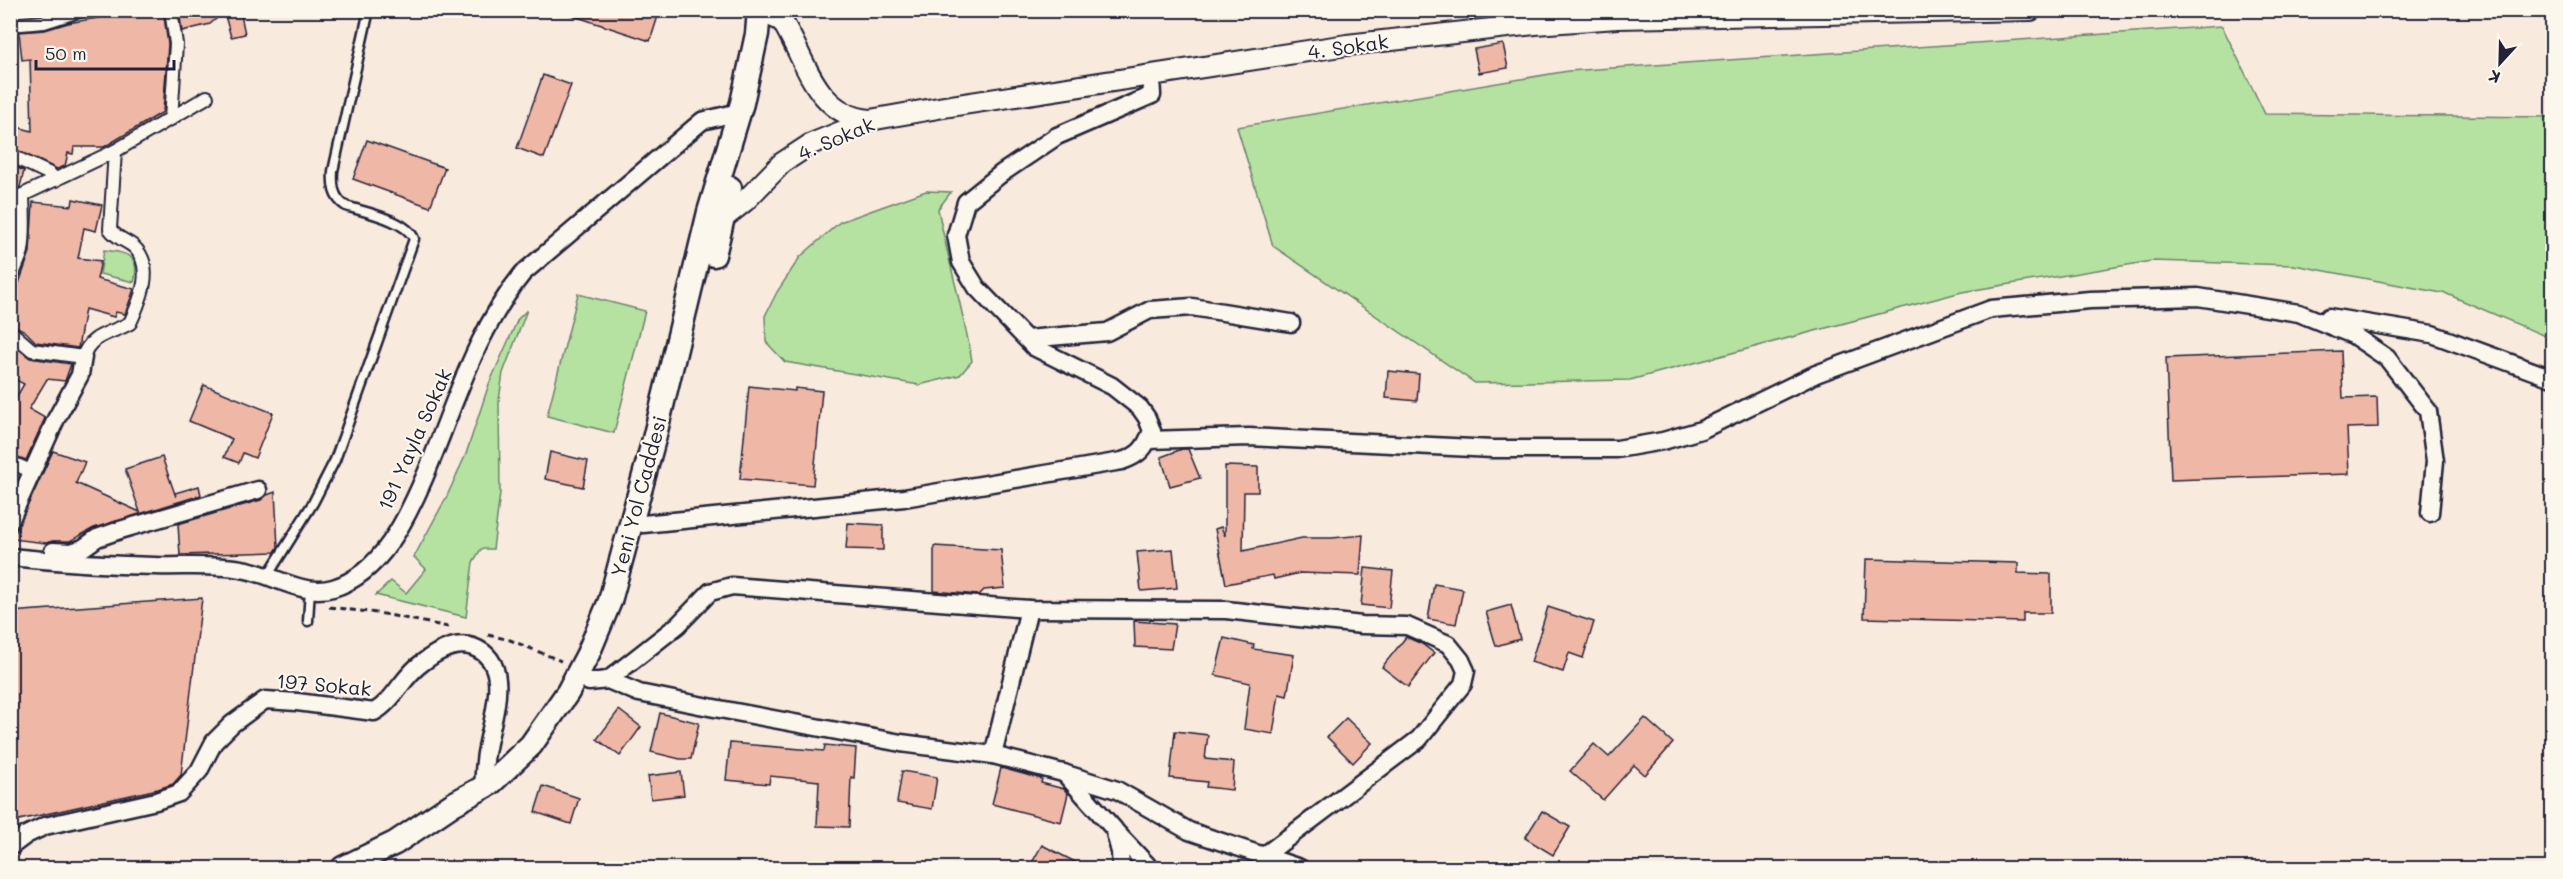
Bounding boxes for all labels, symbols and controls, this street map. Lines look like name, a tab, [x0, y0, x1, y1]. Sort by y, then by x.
street label: 4. Sokak	[1306, 27, 1390, 65]
scale bar	[36, 33, 174, 71]
north arrow	[2470, 33, 2530, 93]
text: 50 m	[45, 41, 87, 65]
text: K	[2485, 66, 2503, 89]
street label: 4. Sokak	[794, 110, 878, 166]
street label: 191 Yayla Sokak	[371, 364, 457, 514]
street label: Yeni Yol Caddesi	[604, 413, 672, 579]
street label: 197 Sokak	[275, 667, 373, 701]

